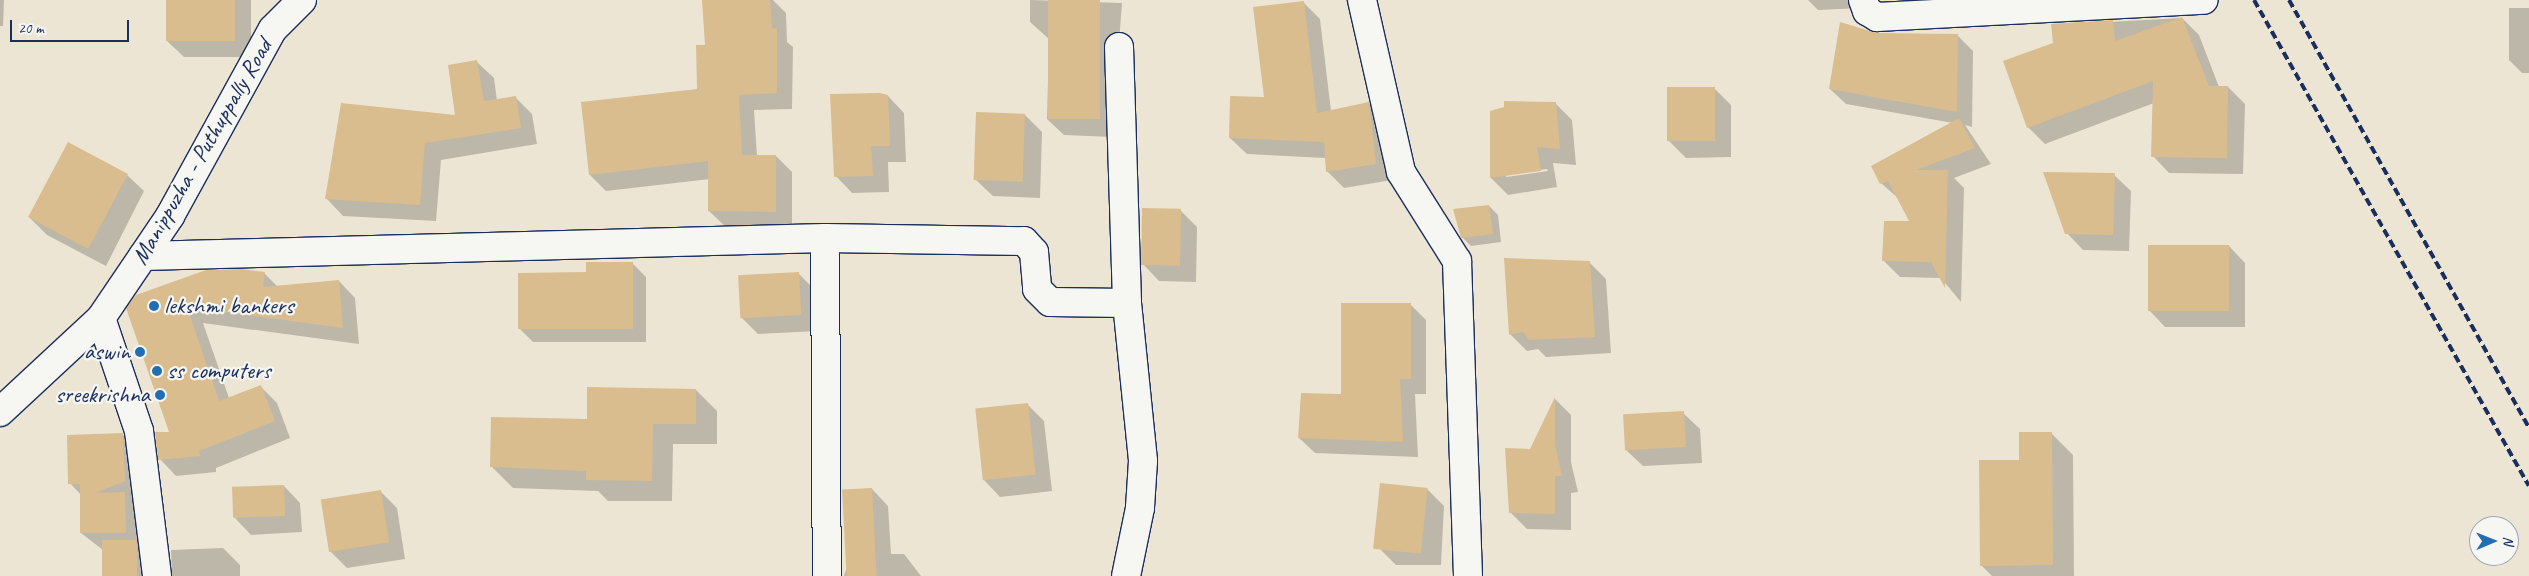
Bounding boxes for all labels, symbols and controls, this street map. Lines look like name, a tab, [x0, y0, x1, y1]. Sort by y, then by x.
scale bar	[12, 10, 131, 42]
text: 20 m	[18, 19, 44, 38]
street label: Manippuzha - Puthuppally Road	[126, 34, 278, 270]
place label: lekshmi bankers	[164, 292, 294, 320]
marker: lekshmi bankers	[148, 300, 160, 312]
place label: aswin	[84, 338, 130, 366]
marker: aswin	[134, 346, 146, 358]
place label: ss computers	[167, 357, 271, 385]
marker: ss computers	[151, 365, 163, 377]
place label: sreekrishna	[55, 381, 150, 409]
marker: sreekrishna	[154, 389, 166, 401]
north arrow	[2469, 516, 2519, 566]
text: N	[2500, 536, 2517, 545]

